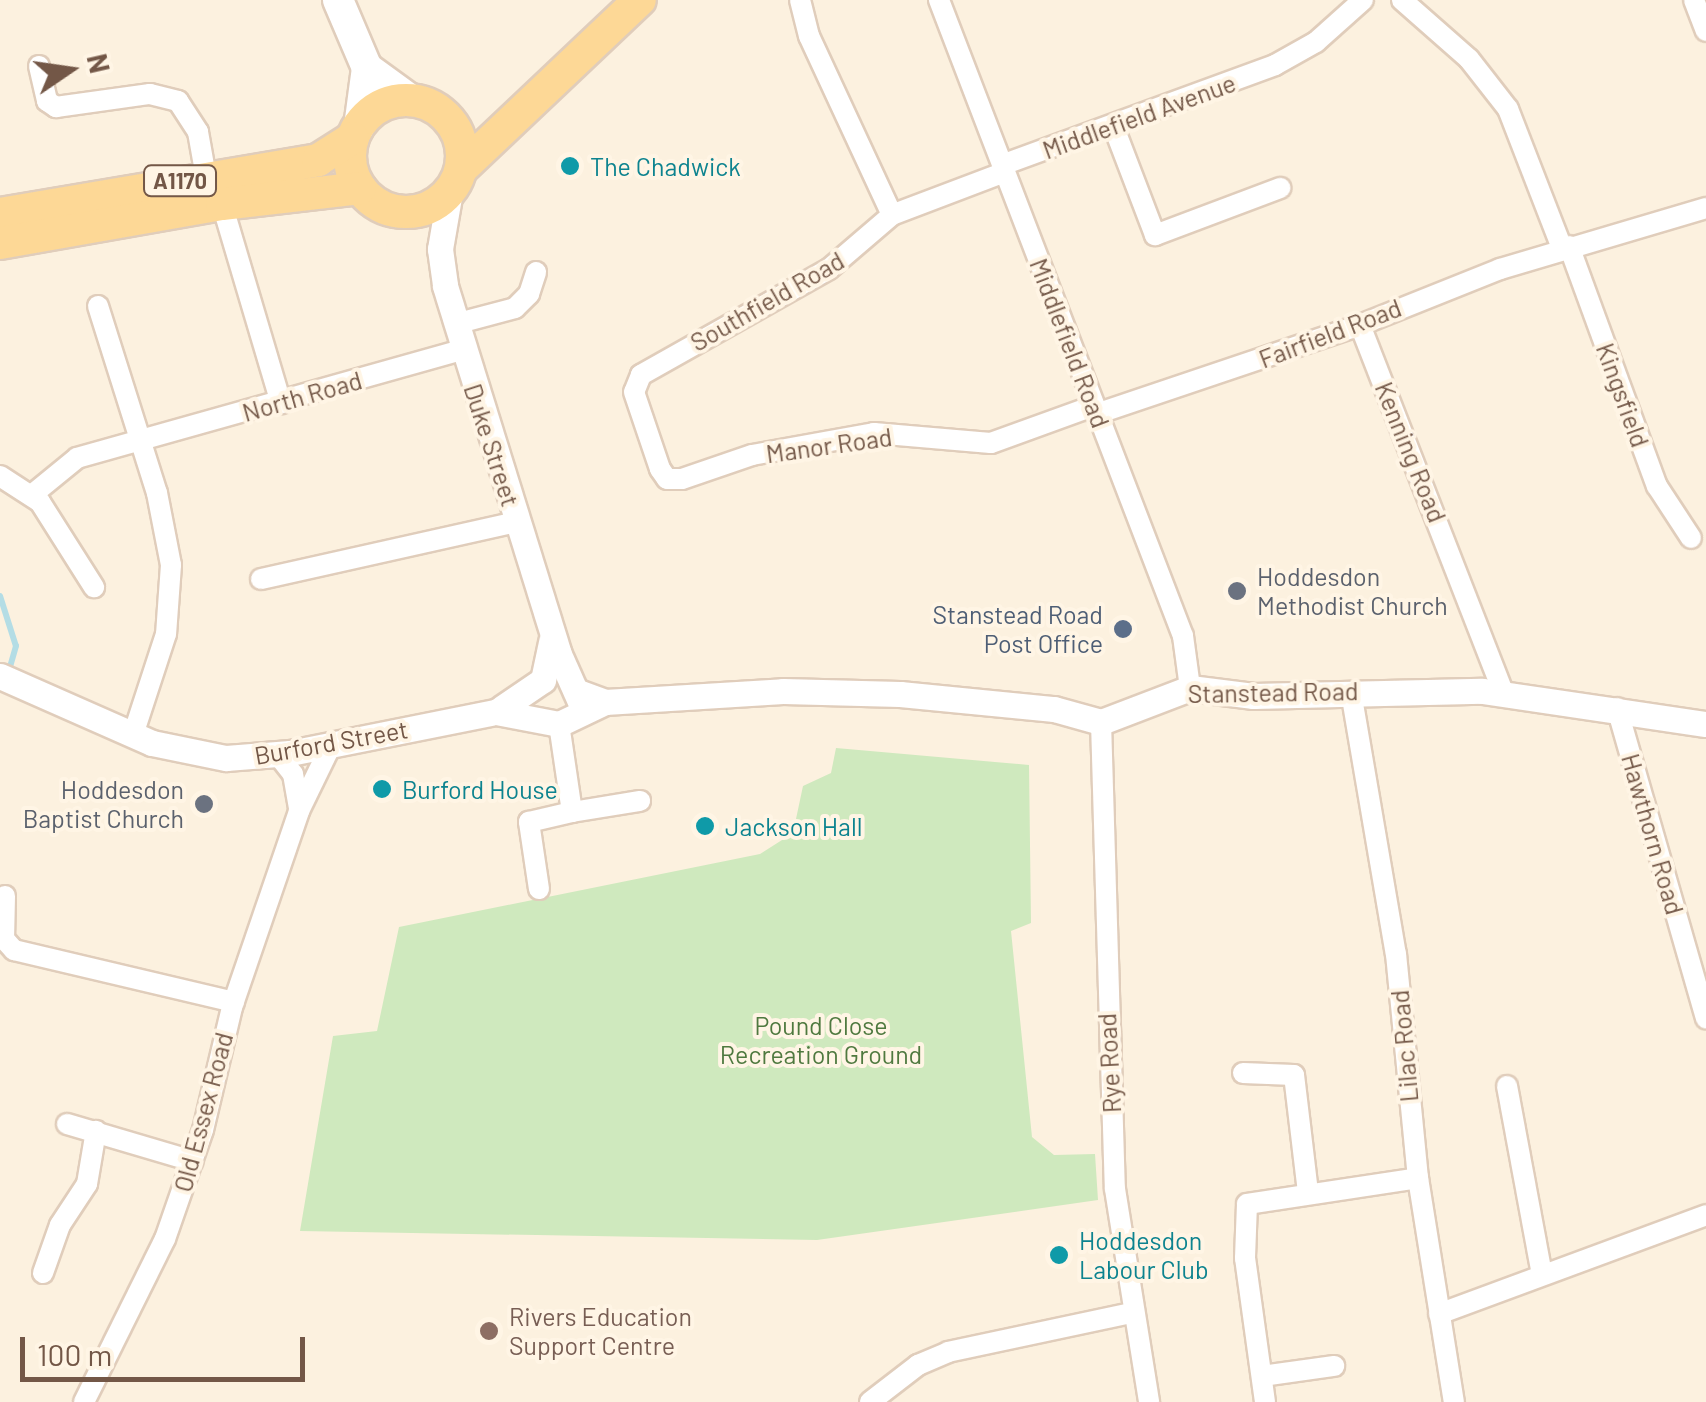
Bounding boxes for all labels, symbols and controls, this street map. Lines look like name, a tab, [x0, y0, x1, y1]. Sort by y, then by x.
north arrow	[20, 20, 120, 120]
text: N	[81, 50, 118, 76]
street label: Middlefield Avenue	[1038, 67, 1240, 165]
place label: The Chadwick	[590, 151, 741, 181]
marker: The Chadwick	[559, 155, 581, 177]
road number: A1170	[142, 164, 218, 198]
street label: Southfield Road	[685, 245, 849, 357]
street label: Middlefield Road	[1024, 254, 1116, 432]
street label: Fairfield Road	[1255, 292, 1405, 374]
street label: Kingsfield	[1590, 339, 1656, 451]
street label: North Road	[239, 365, 365, 427]
street label: Kenning Road	[1369, 377, 1453, 527]
street label: Duke Street	[458, 380, 526, 510]
street label: Manor Road	[764, 421, 894, 469]
place label: Hoddesdon Methodist Church	[1257, 562, 1448, 621]
marker: Hoddesdon Methodist Church	[1226, 580, 1248, 602]
place label: Stanstead Road Post Office	[932, 600, 1103, 659]
marker: Stanstead Road Post Office	[1112, 618, 1134, 640]
street label: Stanstead Road	[1187, 676, 1359, 708]
street label: Burford Street	[252, 714, 410, 770]
street label: Hawthorn Road	[1616, 750, 1690, 918]
place label: Burford House	[402, 774, 558, 804]
place label: Hoddesdon Baptist Church	[23, 775, 184, 834]
marker: Burford House	[371, 778, 393, 800]
marker: Hoddesdon Baptist Church	[193, 793, 215, 815]
place label: Jackson Hall	[725, 811, 862, 841]
marker: Jackson Hall	[694, 815, 716, 837]
street label: Lilac Road	[1384, 989, 1424, 1103]
park label: Pound Close Recreation Ground	[720, 1011, 922, 1070]
street label: Rye Road	[1091, 1012, 1127, 1114]
street label: Old Essex Road	[167, 1029, 239, 1195]
place label: Hoddesdon Labour Club	[1079, 1226, 1209, 1285]
marker: Hoddesdon Labour Club	[1048, 1244, 1070, 1266]
place label: Rivers Education Support Centre	[509, 1302, 692, 1361]
scale bar	[25, 1317, 310, 1379]
marker: Rivers Education Support Centre	[478, 1320, 500, 1342]
text: 100 m	[37, 1336, 112, 1372]

